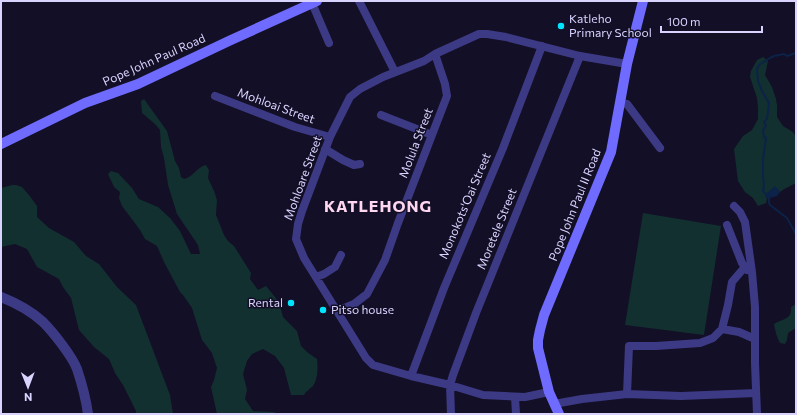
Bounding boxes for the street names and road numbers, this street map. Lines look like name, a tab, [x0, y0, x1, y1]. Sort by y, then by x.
street label: Pope John Paul Road	[100, 30, 208, 89]
street label: Mohloai Street	[236, 85, 317, 126]
street label: Molula Street	[395, 106, 435, 180]
street label: Mohloare Street	[280, 133, 324, 222]
street label: Pope John Paul II Road	[545, 146, 604, 263]
street label: Monokots'Oai Street	[435, 150, 493, 261]
street label: Moretele Street	[473, 186, 519, 271]

